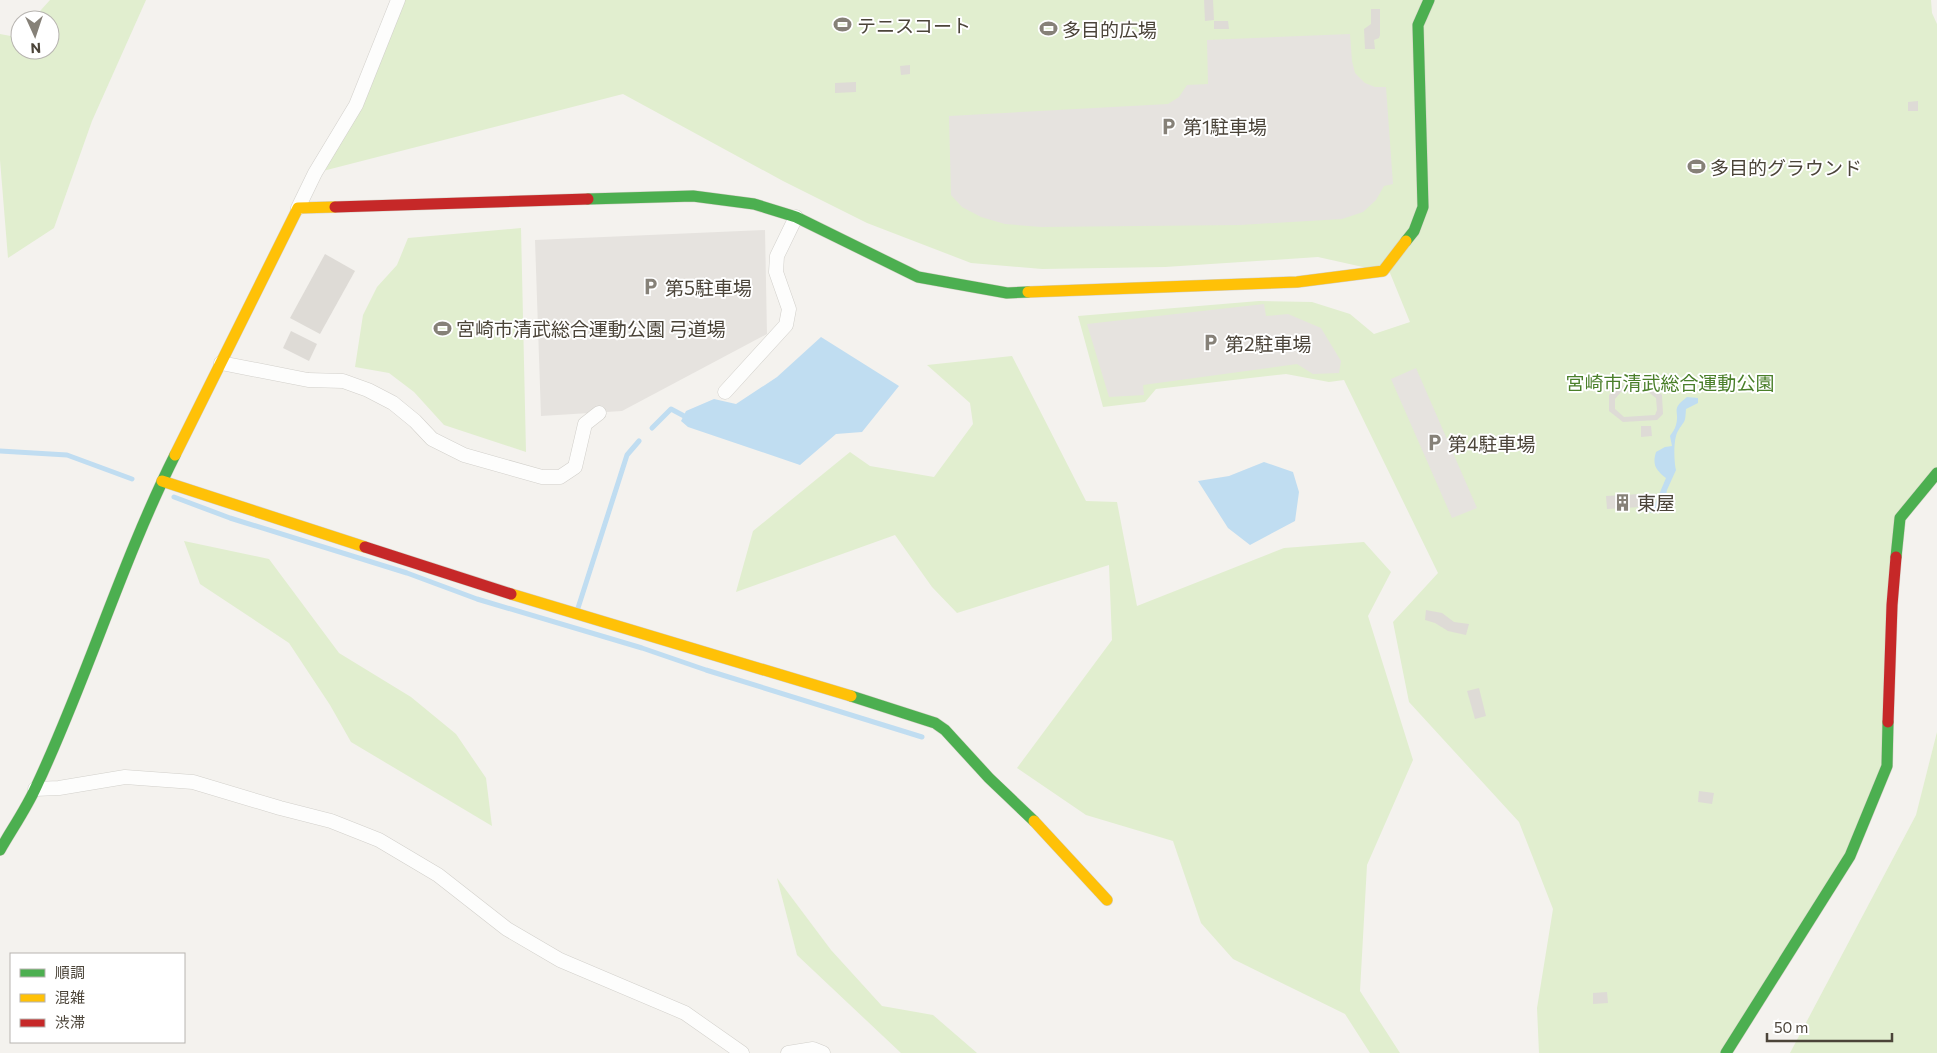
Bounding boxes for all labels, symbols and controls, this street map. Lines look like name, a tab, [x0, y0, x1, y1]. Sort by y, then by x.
north arrow	[10, 10, 60, 60]
place label: テニスコート	[857, 14, 971, 37]
sports icon: テニスコート	[833, 15, 853, 35]
place label: 多目的広場	[1062, 18, 1157, 41]
sports icon: 多目的広場	[1038, 19, 1058, 39]
text: N	[30, 40, 41, 57]
place label: 第1駐車場	[1183, 115, 1267, 138]
parking icon: 第1駐車場	[1159, 116, 1179, 136]
place label: 多目的グラウンド	[1710, 156, 1862, 179]
sports icon: 多目的グラウンド	[1686, 157, 1706, 177]
place label: 第5駐車場	[665, 276, 752, 299]
parking icon: 第5駐車場	[641, 277, 661, 297]
place label: 宮崎市清武総合運動公園 弓道場	[456, 317, 726, 340]
sports icon: 宮崎市清武総合運動公園 弓道場	[432, 318, 452, 338]
place label: 第2駐車場	[1225, 332, 1312, 355]
parking icon: 第2駐車場	[1201, 333, 1221, 353]
park label: 宮崎市清武総合運動公園	[1565, 371, 1775, 394]
place label: 第4駐車場	[1448, 432, 1535, 455]
parking icon: 第4駐車場	[1424, 433, 1444, 453]
place label: 東屋	[1637, 491, 1675, 514]
building icon: 東屋	[1613, 492, 1633, 512]
legend	[10, 953, 185, 1043]
text: 順調	[55, 963, 85, 981]
text: 混雑	[55, 988, 85, 1006]
scale bar	[1767, 1010, 1892, 1042]
text: 渋滞	[55, 1013, 85, 1031]
text: 50 m	[1774, 1018, 1808, 1036]

